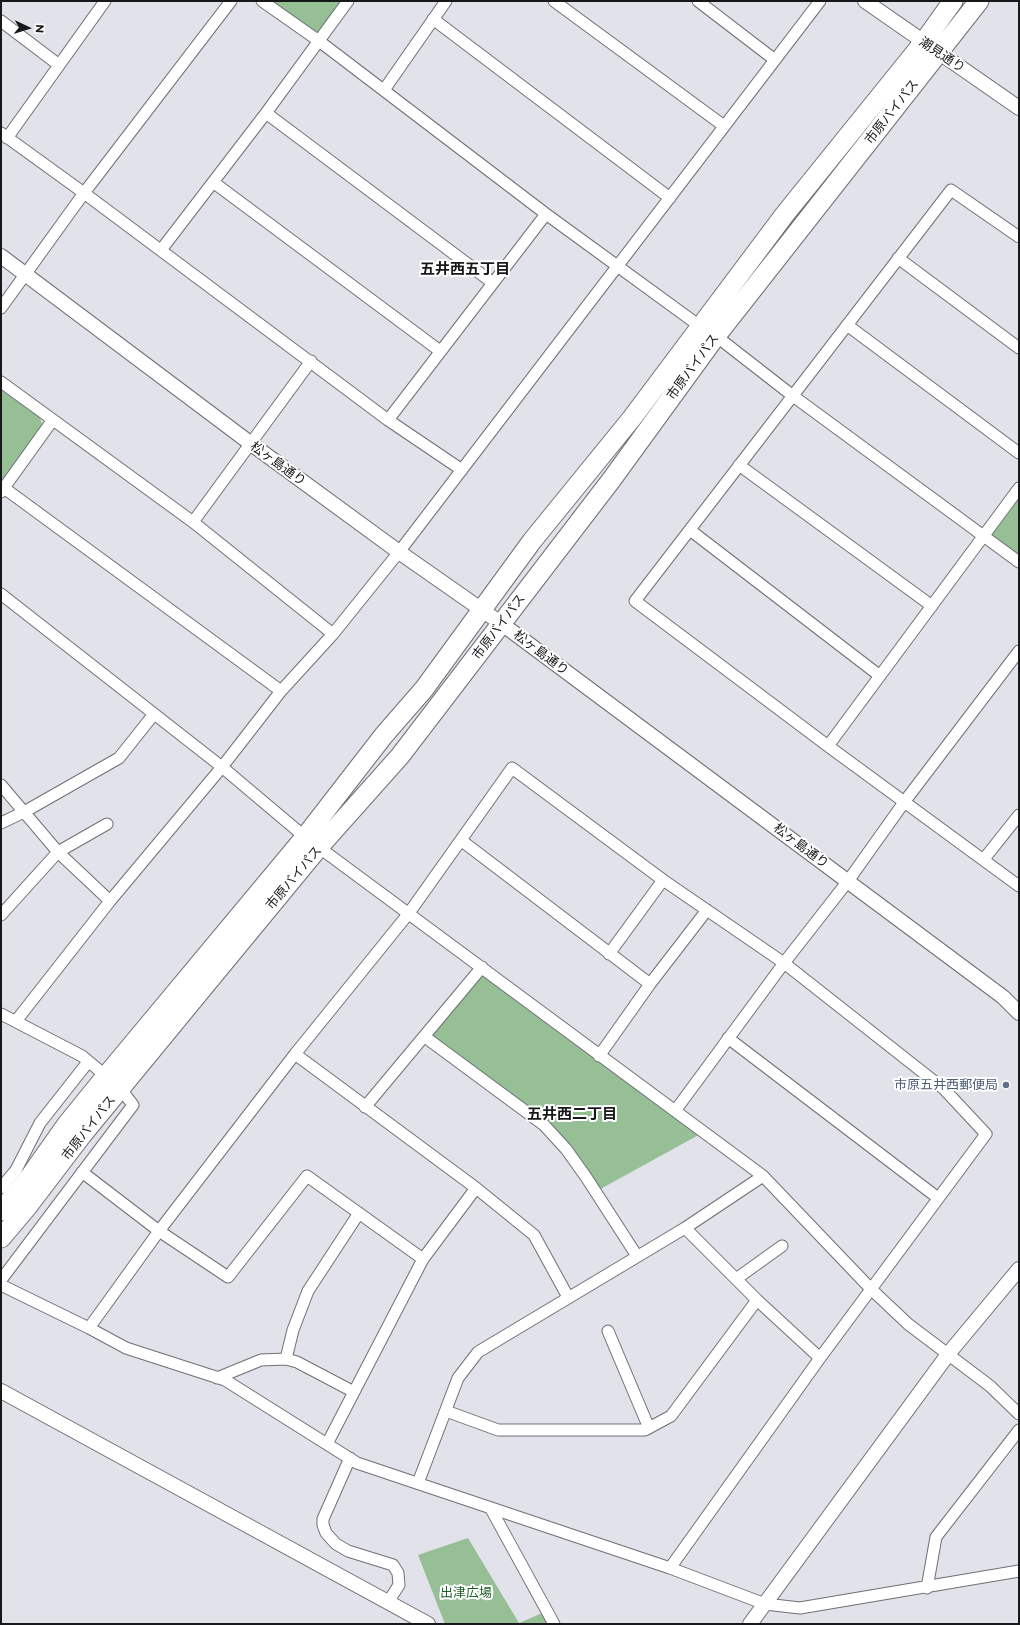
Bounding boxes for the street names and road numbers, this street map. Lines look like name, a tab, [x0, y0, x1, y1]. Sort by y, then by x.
street label: 潮見通り	[916, 34, 968, 76]
street label: 市原バイパス	[862, 76, 922, 148]
street label: 市原バイパス	[664, 331, 722, 403]
street label: 松ヶ島通り	[247, 439, 309, 489]
street label: 市原バイパス	[469, 591, 529, 663]
street label: 松ヶ島通り	[510, 627, 572, 679]
street label: 松ヶ島通り	[770, 820, 832, 872]
street label: 市原バイパス	[263, 843, 325, 913]
street label: 市原バイパス	[59, 1092, 119, 1164]

